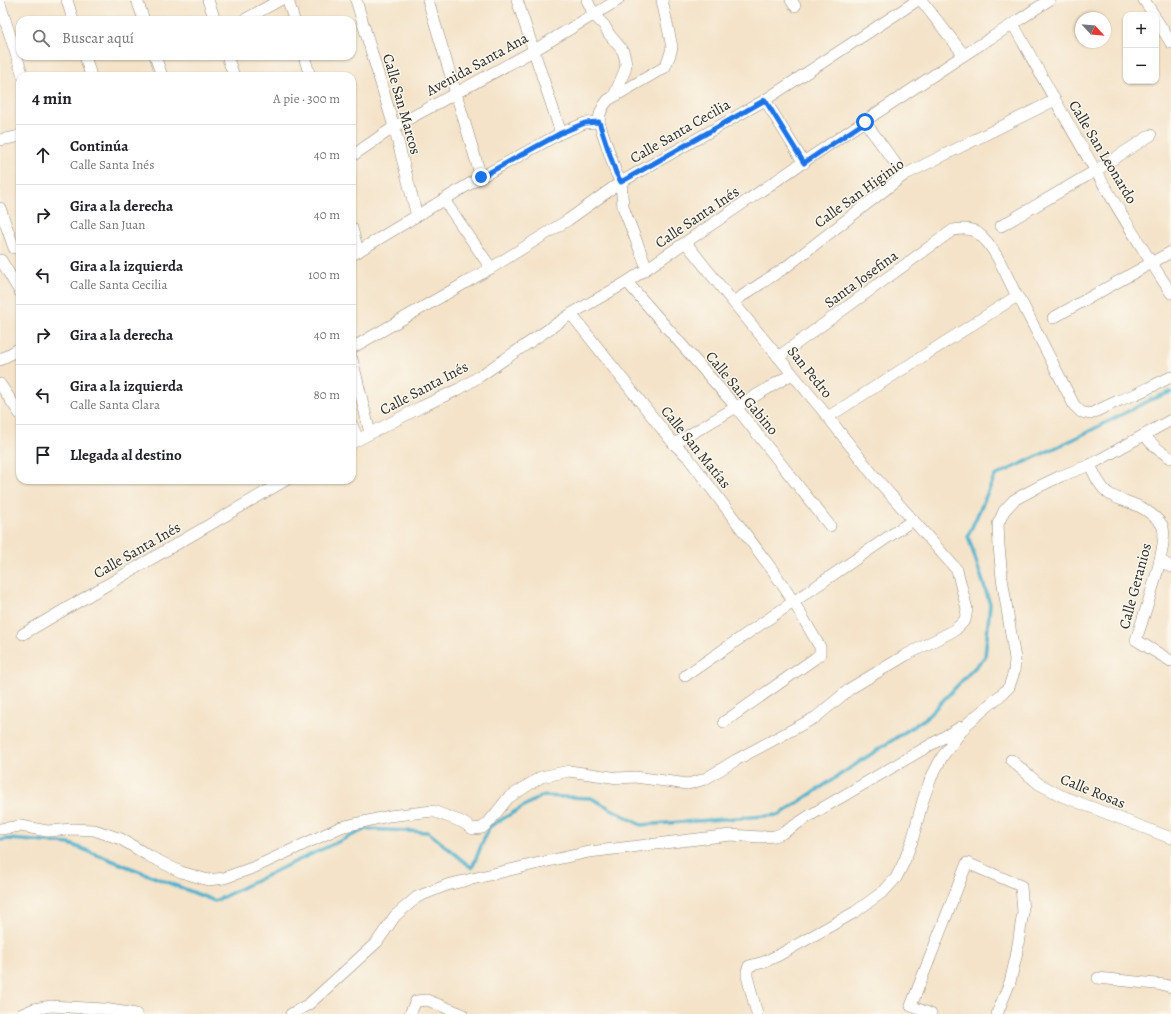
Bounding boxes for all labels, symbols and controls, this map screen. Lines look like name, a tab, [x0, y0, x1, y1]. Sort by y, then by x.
north arrow	[1075, 12, 1111, 48]
map controls	[1123, 12, 1159, 84]
button: +	[1123, 12, 1159, 48]
search box	[16, 16, 356, 60]
icon: search	[30, 27, 52, 49]
text: Buscar aquí	[62, 28, 134, 48]
street label: Avenida Santa Ana	[422, 28, 531, 101]
button: −	[1123, 48, 1159, 84]
street label: Calle San Marcos	[378, 51, 426, 157]
text: 4 min	[32, 87, 72, 110]
text: A pie · 300 m	[273, 90, 340, 107]
street label: Calle Santa Cecilia	[626, 94, 734, 168]
street label: Calle San Leonardo	[1064, 97, 1142, 207]
route start	[856, 113, 874, 131]
text: Continúa	[70, 136, 128, 156]
icon: ahead	[32, 144, 54, 166]
text: 40 m	[314, 146, 340, 163]
street label: Calle San Higinio	[810, 154, 908, 232]
text: Calle Santa Inés	[70, 156, 154, 173]
route end	[472, 168, 490, 186]
street label: Calle Santa Inés	[651, 181, 743, 253]
text: Gira a la derecha	[70, 196, 173, 216]
icon: right	[32, 204, 54, 226]
text: 40 m	[314, 206, 340, 223]
text: Calle San Juan	[70, 216, 145, 233]
street label: Santa Josefina	[820, 246, 902, 312]
text: Gira a la izquierda	[70, 256, 183, 276]
icon: left	[32, 264, 54, 286]
text: 100 m	[308, 266, 340, 283]
text: Calle Santa Cecilia	[70, 276, 167, 293]
icon: right	[32, 324, 54, 346]
text: Gira a la derecha	[70, 325, 173, 345]
text: 40 m	[314, 326, 340, 343]
street label: San Pedro	[783, 342, 837, 402]
street label: Calle San Gabino	[701, 347, 783, 439]
street label: Calle Santa Inés	[376, 356, 472, 420]
text: Gira a la izquierda	[70, 376, 183, 396]
icon: left	[32, 384, 54, 406]
text: 80 m	[313, 386, 340, 403]
text: Calle Santa Clara	[70, 396, 160, 413]
street label: Calle San Matías	[656, 401, 736, 493]
icon: arrive	[32, 444, 54, 466]
text: Llegada al destino	[70, 445, 182, 465]
street label: Calle Santa Inés	[90, 517, 184, 583]
street label: Calle Geranios	[1114, 541, 1156, 631]
street label: Calle Rosas	[1057, 769, 1129, 813]

